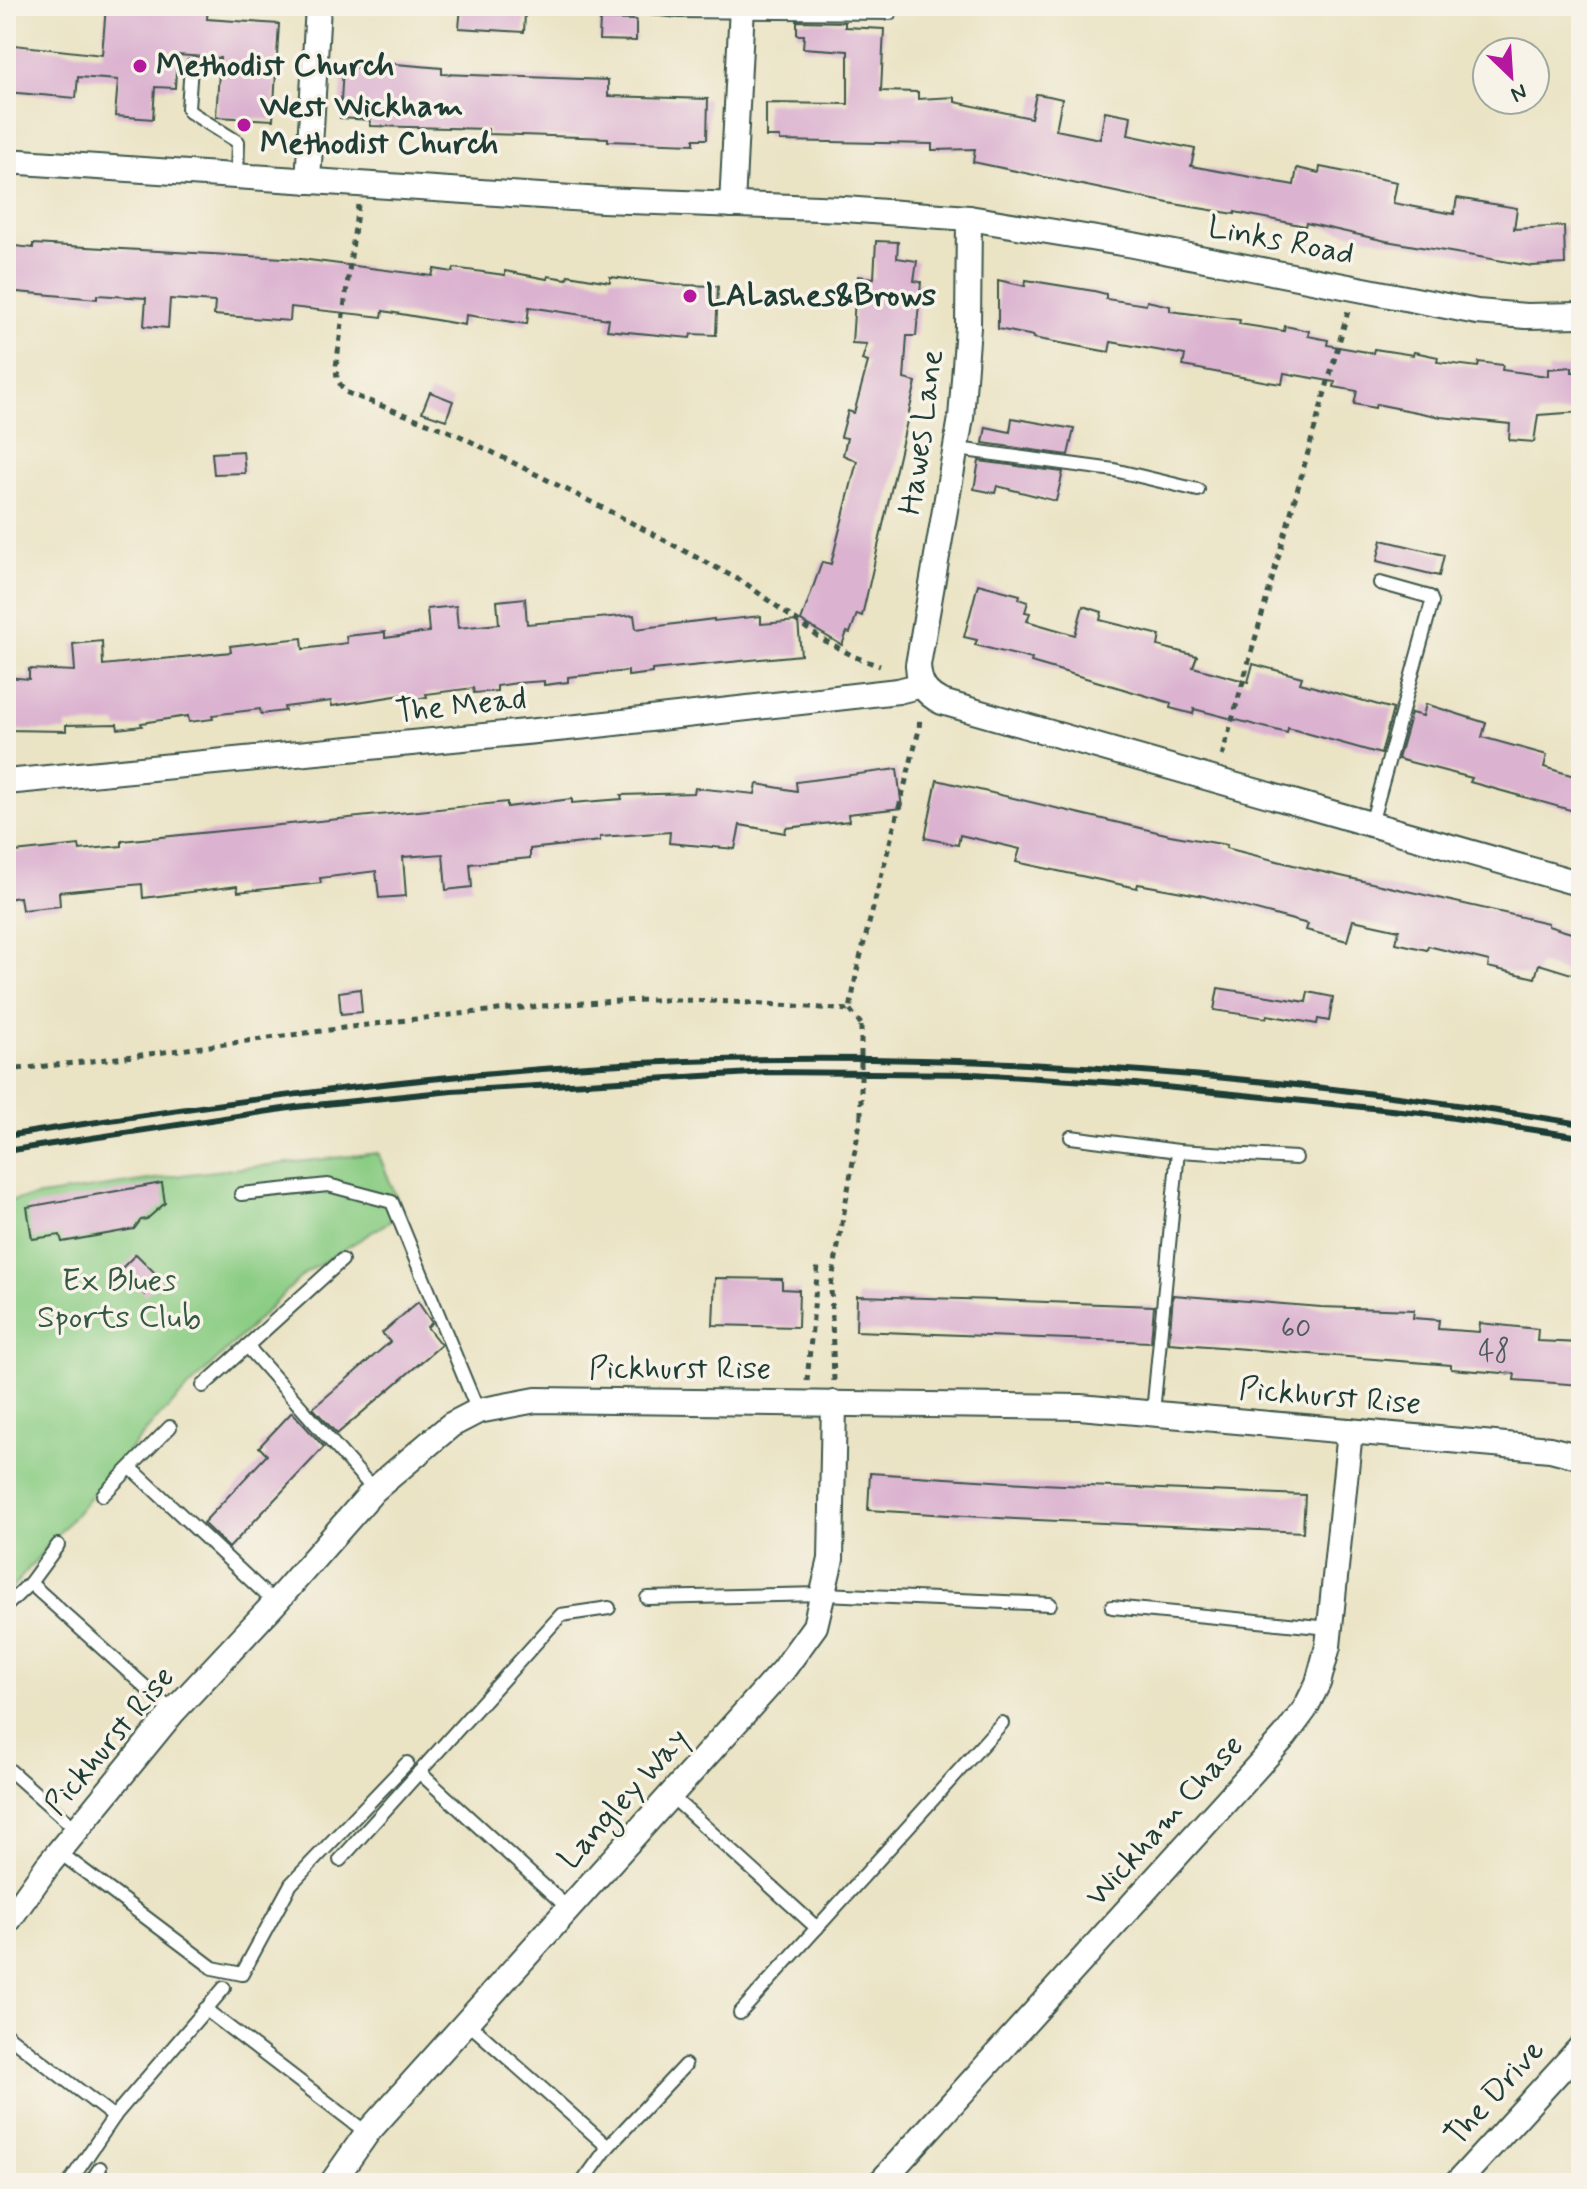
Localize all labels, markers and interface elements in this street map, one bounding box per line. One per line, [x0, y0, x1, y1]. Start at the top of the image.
north arrow [1471, 36, 1551, 116]
place label: Methodist Church [156, 45, 395, 87]
marker: Methodist Church [131, 57, 149, 75]
text: N [1506, 77, 1531, 108]
place label: West Wickham Methodist Church [260, 86, 499, 165]
marker: West Wickham Methodist Church [235, 116, 253, 134]
street label: Links Road [1205, 206, 1357, 276]
place label: LALashes&Brows [706, 275, 936, 317]
marker: LALashes&Brows [681, 287, 699, 305]
street label: Hawes Lane [890, 347, 954, 517]
street label: The Mead [393, 678, 529, 734]
park label: Ex Blues Sports Club [37, 1260, 201, 1339]
house number: 60 [1281, 1311, 1311, 1348]
house number: 48 [1478, 1334, 1510, 1371]
street label: Pickhurst Rise [589, 1348, 771, 1390]
street label: Pickhurst Rise [1237, 1368, 1423, 1426]
street label: Pickhurst Rise [35, 1658, 185, 1824]
street label: Langley Way [549, 1719, 700, 1880]
street label: Wickham Chase [1076, 1726, 1254, 1916]
street label: The Drive [1436, 2030, 1554, 2156]

